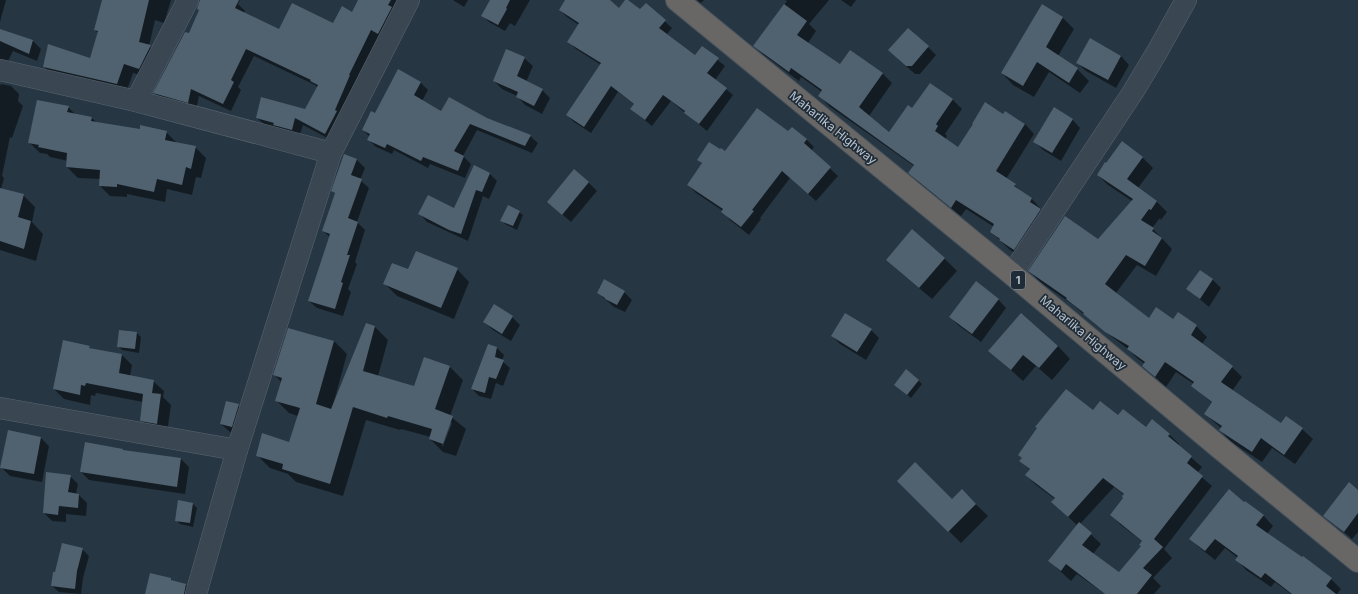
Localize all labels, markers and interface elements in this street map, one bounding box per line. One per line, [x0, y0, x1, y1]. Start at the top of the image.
street label: Maharlika Highway [787, 88, 880, 168]
road number: 1 [1011, 271, 1025, 289]
street label: Maharlika Highway [1037, 292, 1130, 373]

